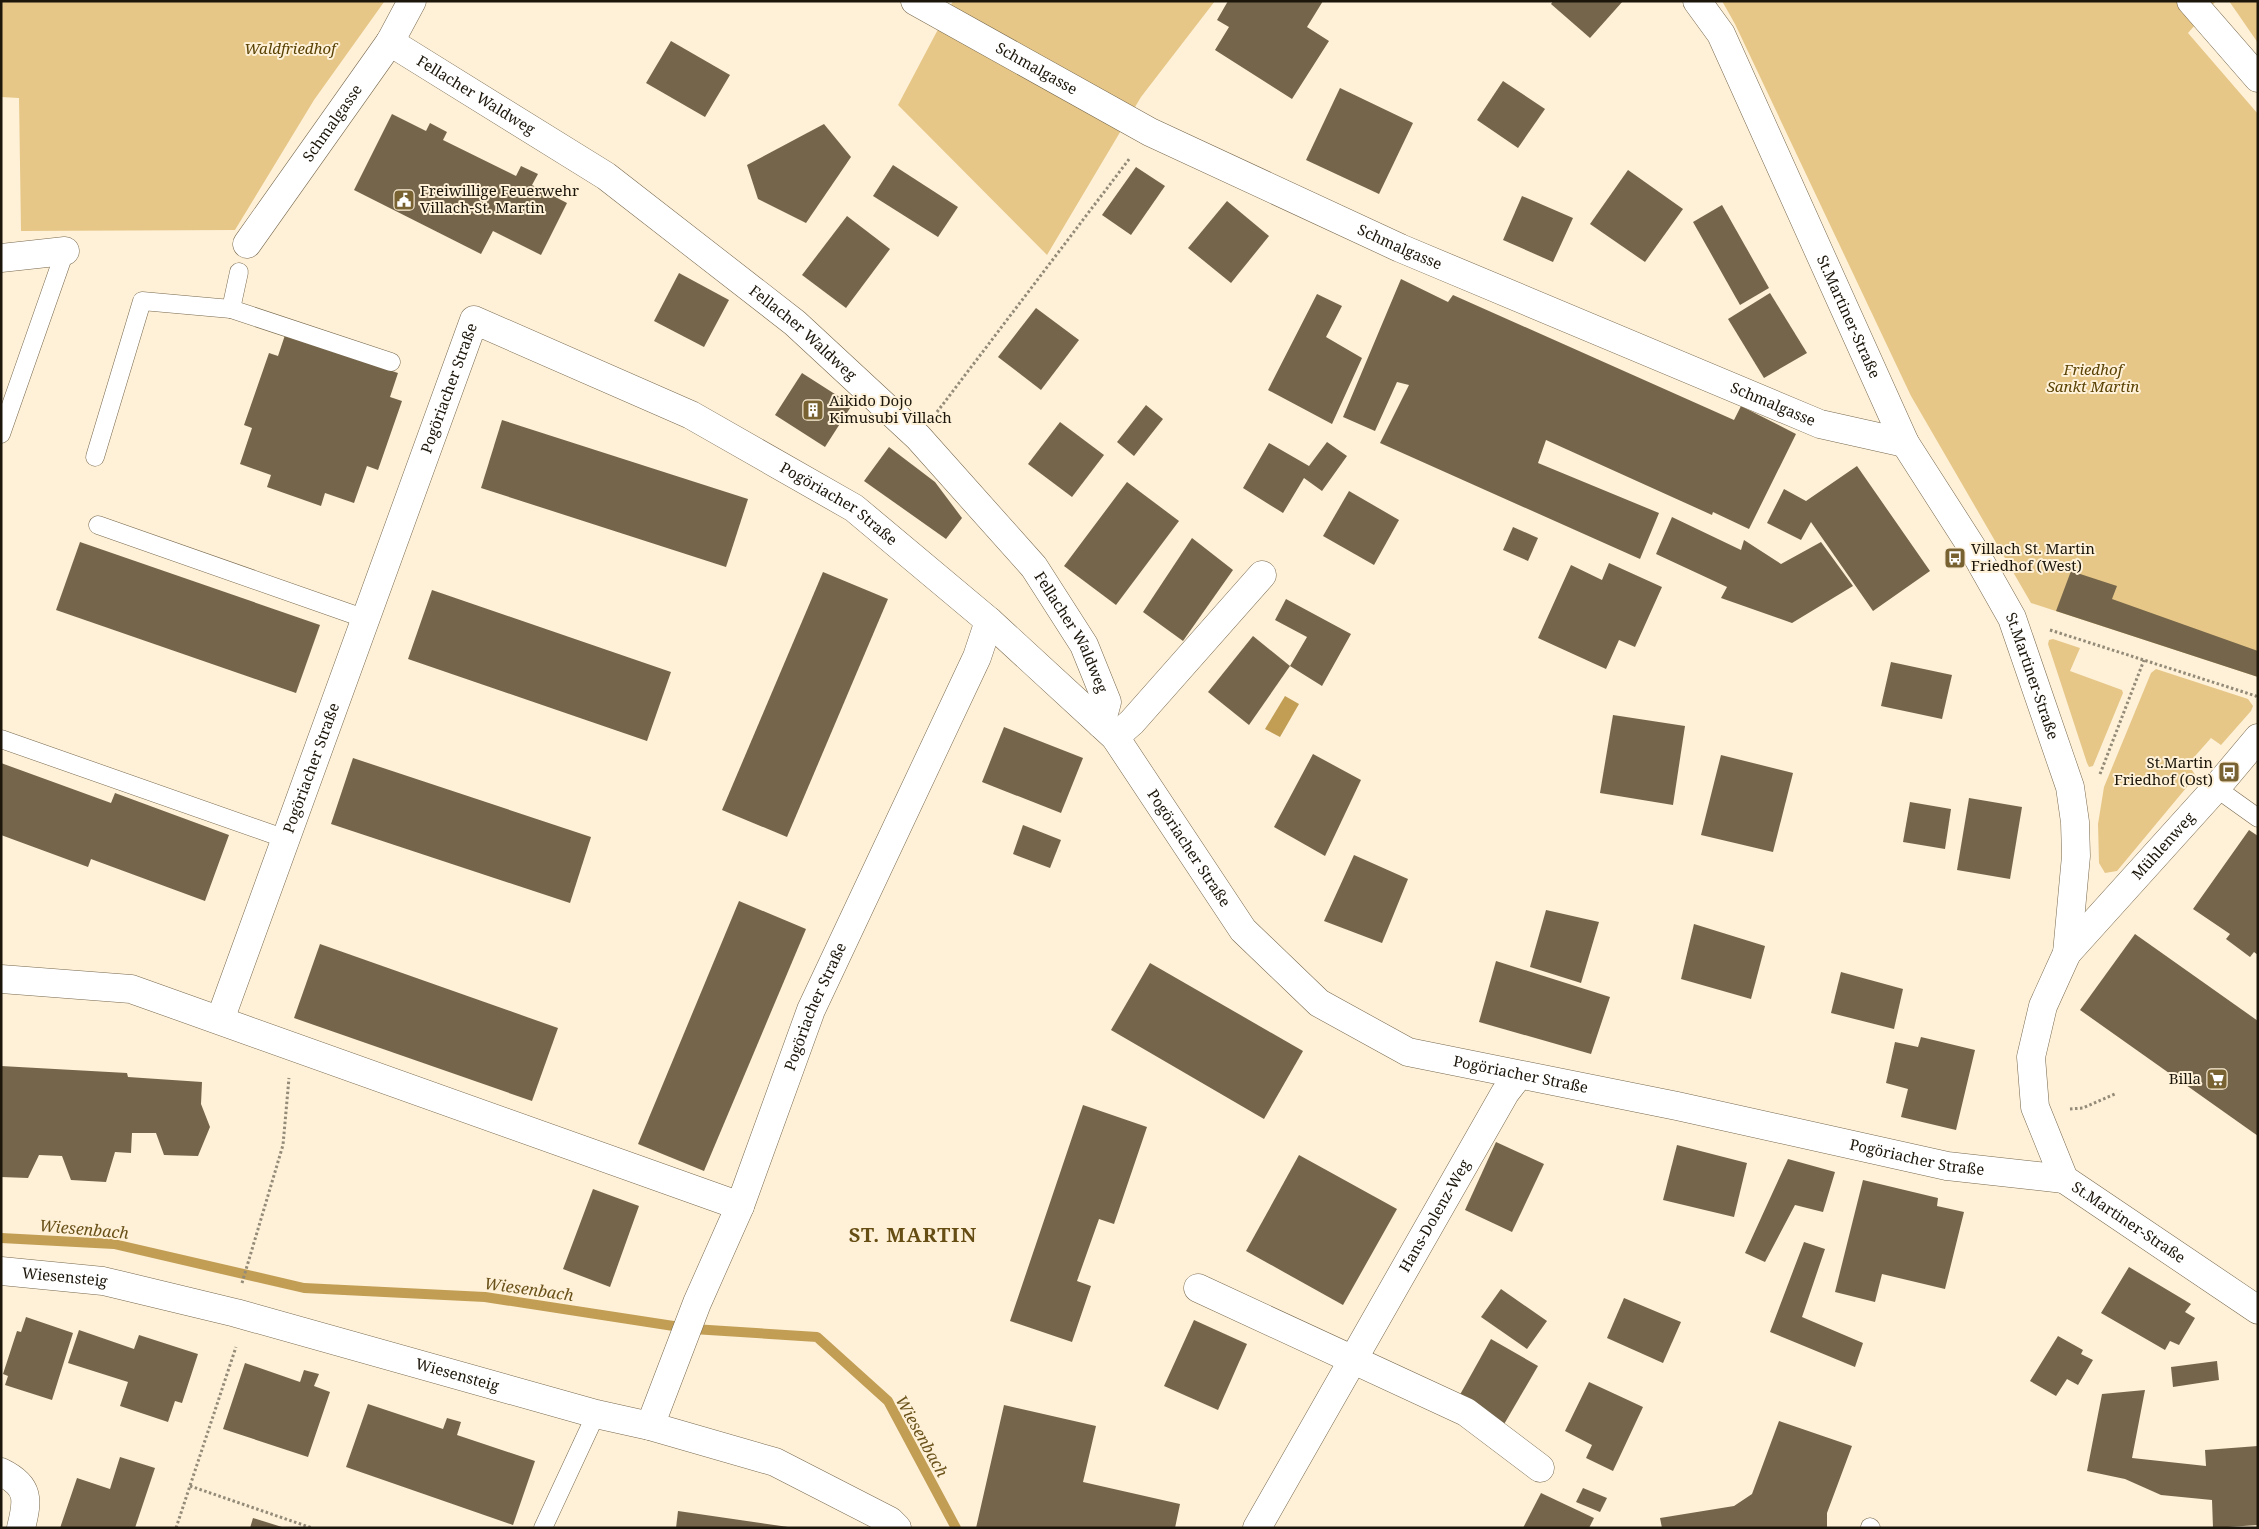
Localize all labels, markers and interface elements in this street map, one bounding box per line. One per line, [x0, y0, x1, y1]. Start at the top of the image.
street label: Schmalgasse [993, 37, 1081, 99]
park label: Waldfriedhof [244, 38, 339, 58]
street label: Fellacher Waldweg [413, 50, 539, 139]
street label: Schmalgasse [297, 80, 366, 165]
place label: Freiwillige Feuerwehr Villach-St. Martin [420, 180, 579, 217]
public building icon: Freiwillige Feuerwehr Villach-St. Martin [392, 188, 416, 212]
street label: Schmalgasse [1355, 219, 1445, 274]
street label: St.Martiner-Straße [1813, 252, 1886, 381]
street label: Fellacher Waldweg [746, 280, 861, 384]
street label: Pogöriacher Straße [415, 320, 481, 456]
park label: Friedhof Sankt Martin [2047, 359, 2139, 396]
street label: Schmalgasse [1728, 377, 1819, 430]
place label: Aikido Dojo Kimusubi Villach [829, 390, 952, 427]
building icon: Aikido Dojo Kimusubi Villach [801, 398, 825, 422]
street label: Pogöriacher Straße [777, 457, 902, 549]
place label: Villach St. Martin Friedhof (West) [1971, 538, 2095, 575]
bus stop icon: Villach St. Martin Friedhof (West) [1943, 546, 1967, 570]
street label: Fellacher Waldweg [1030, 567, 1113, 695]
street label: St.Martiner-Straße [2002, 608, 2064, 742]
street label: Pogöriacher Straße [278, 700, 343, 836]
place label: St.Martin Friedhof (Ost) [2114, 752, 2213, 789]
bus stop icon: St.Martin Friedhof (Ost) [2217, 760, 2241, 784]
street label: Pogöriacher Straße [1143, 785, 1236, 910]
street label: Mühlenweg [2127, 807, 2199, 884]
street label: Pogöriacher Straße [779, 939, 850, 1073]
street label: Pogöriacher Straße [1452, 1050, 1590, 1097]
supermarket icon: Billa [2205, 1067, 2229, 1091]
place label: Billa [2169, 1068, 2201, 1088]
street label: Pogöriacher Straße [1848, 1134, 1986, 1179]
street label: Hans-Dolenz-Weg [1394, 1156, 1474, 1276]
street label: St.Martiner-Straße [2068, 1176, 2190, 1267]
water label: Wiesenbach [38, 1214, 130, 1244]
district label: ST. MARTIN [849, 1221, 977, 1248]
street label: Wiesensteig [21, 1262, 110, 1291]
water label: Wiesenbach [483, 1272, 575, 1306]
street label: Wiesensteig [413, 1353, 502, 1395]
water label: Wiesenbach [891, 1391, 954, 1481]

